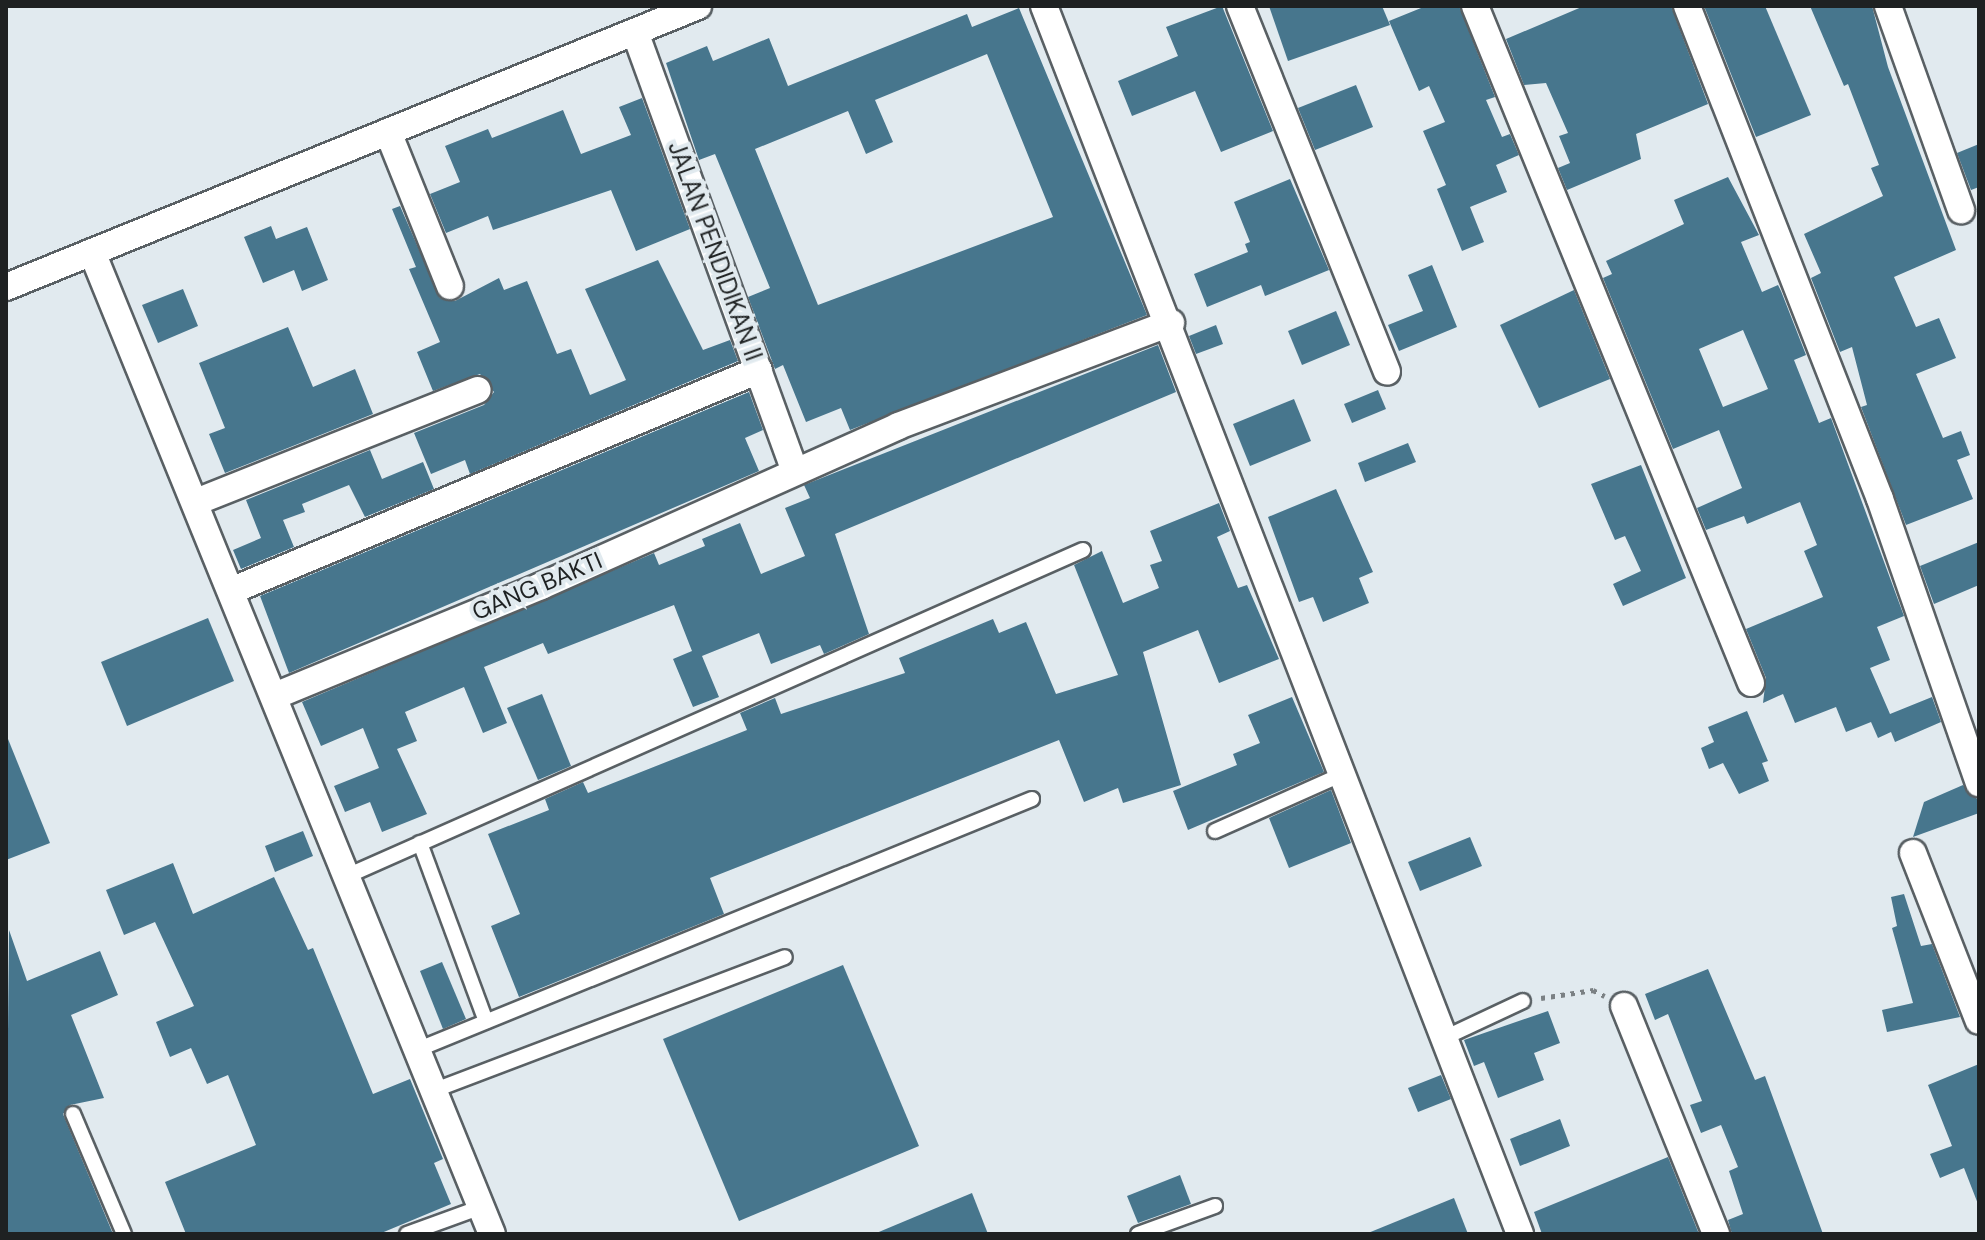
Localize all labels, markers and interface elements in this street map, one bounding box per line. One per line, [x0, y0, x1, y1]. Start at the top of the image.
street label: JALAN PENDIDIKAN II [662, 137, 768, 365]
street label: GANG BAKTI [468, 546, 606, 626]

